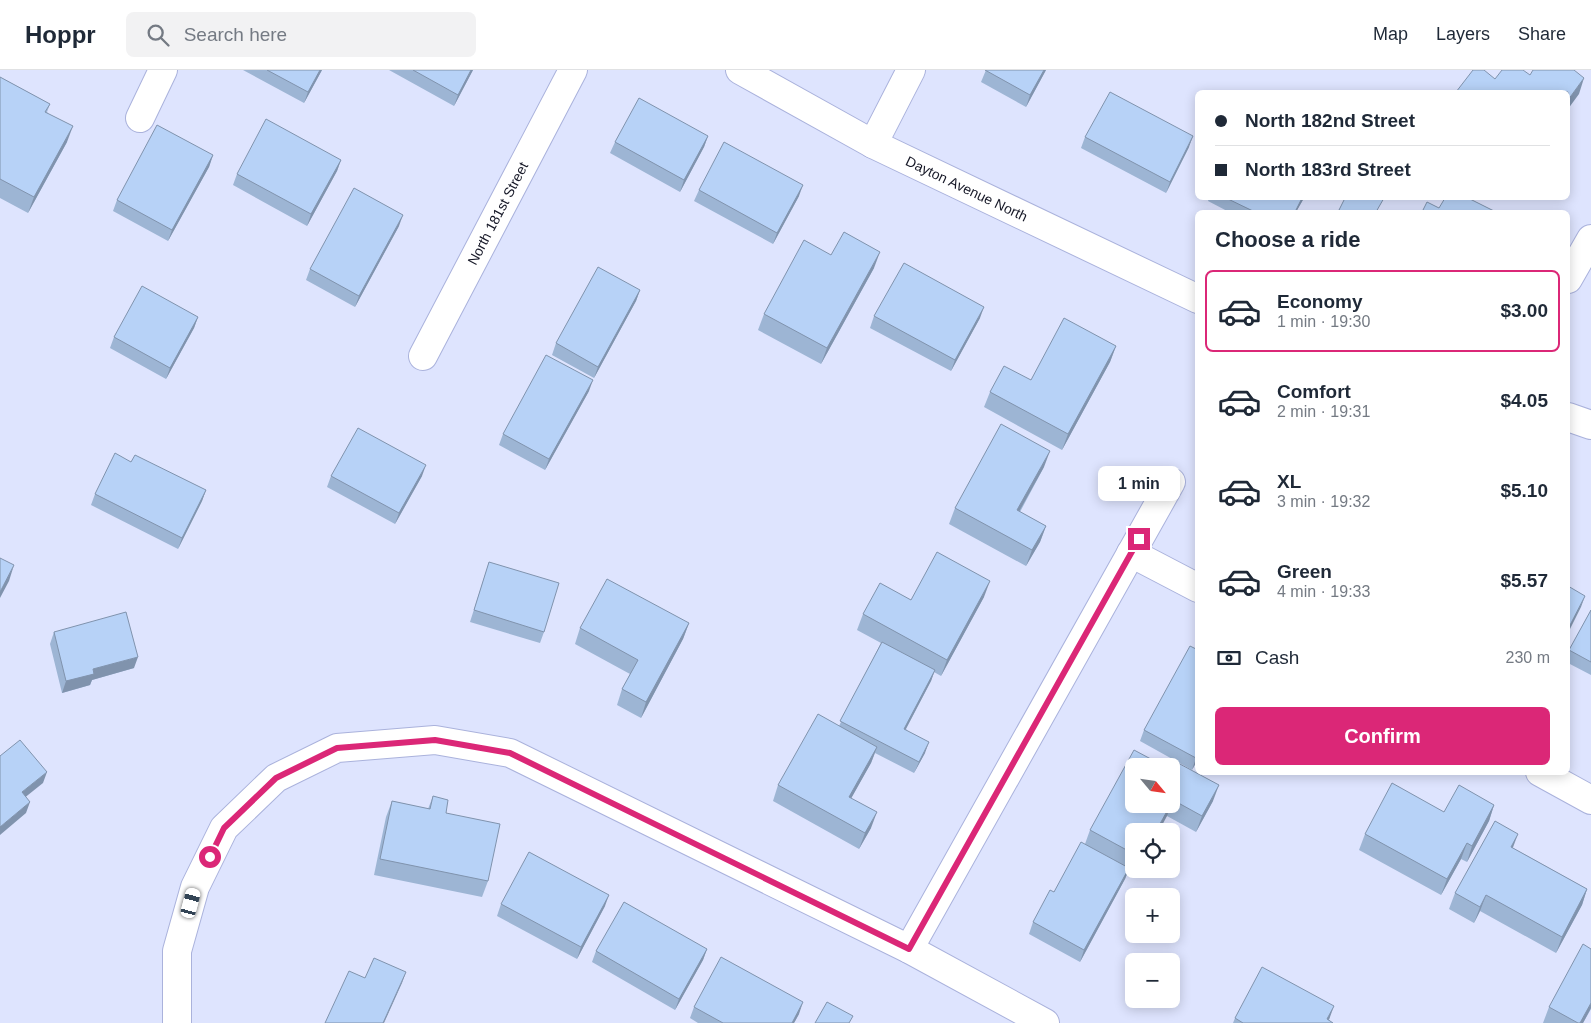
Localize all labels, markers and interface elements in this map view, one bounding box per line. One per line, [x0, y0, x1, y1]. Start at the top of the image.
search box [126, 12, 476, 57]
text: Hoppr [25, 21, 96, 48]
icon: search [144, 21, 172, 49]
text: Search here [184, 24, 287, 45]
text: Map [1373, 24, 1408, 44]
text: Layers [1436, 24, 1490, 44]
text: Share [1518, 24, 1566, 44]
text: North 182nd Street [1245, 110, 1415, 131]
street label: Dayton Avenue North [903, 153, 1030, 225]
street label: North 181st Street [464, 159, 531, 267]
text: North 183rd Street [1245, 159, 1411, 180]
text: Choose a ride [1215, 227, 1360, 252]
icon: car [1217, 289, 1262, 334]
text: Economy [1277, 291, 1363, 312]
text: $3.00 [1500, 300, 1548, 321]
text: 1 min · 19:30 [1277, 313, 1370, 330]
icon: car [1217, 379, 1262, 424]
text: Comfort [1277, 381, 1351, 402]
text: $4.05 [1500, 390, 1548, 411]
text: 2 min · 19:31 [1277, 403, 1370, 420]
callout: 1 min [1098, 466, 1180, 502]
icon: car [1217, 469, 1262, 514]
text: XL [1277, 471, 1301, 492]
text: 1 min [1118, 475, 1160, 492]
text: $5.10 [1500, 480, 1548, 501]
text: 3 min · 19:32 [1277, 493, 1370, 510]
route end [1128, 528, 1150, 550]
icon: car [1217, 559, 1262, 604]
text: Green [1277, 561, 1332, 582]
text: $5.57 [1500, 570, 1548, 591]
text: 4 min · 19:33 [1277, 583, 1370, 600]
icon: cash [1215, 644, 1243, 672]
text: Cash [1255, 647, 1299, 668]
text: 230 m [1506, 649, 1550, 666]
button: Confirm [1215, 707, 1550, 765]
north arrow [1125, 758, 1180, 812]
map controls [1125, 758, 1180, 1008]
button: locate [1125, 823, 1180, 878]
route start [199, 846, 221, 868]
car [179, 887, 202, 919]
button: + [1125, 888, 1180, 943]
button: − [1125, 953, 1180, 1008]

